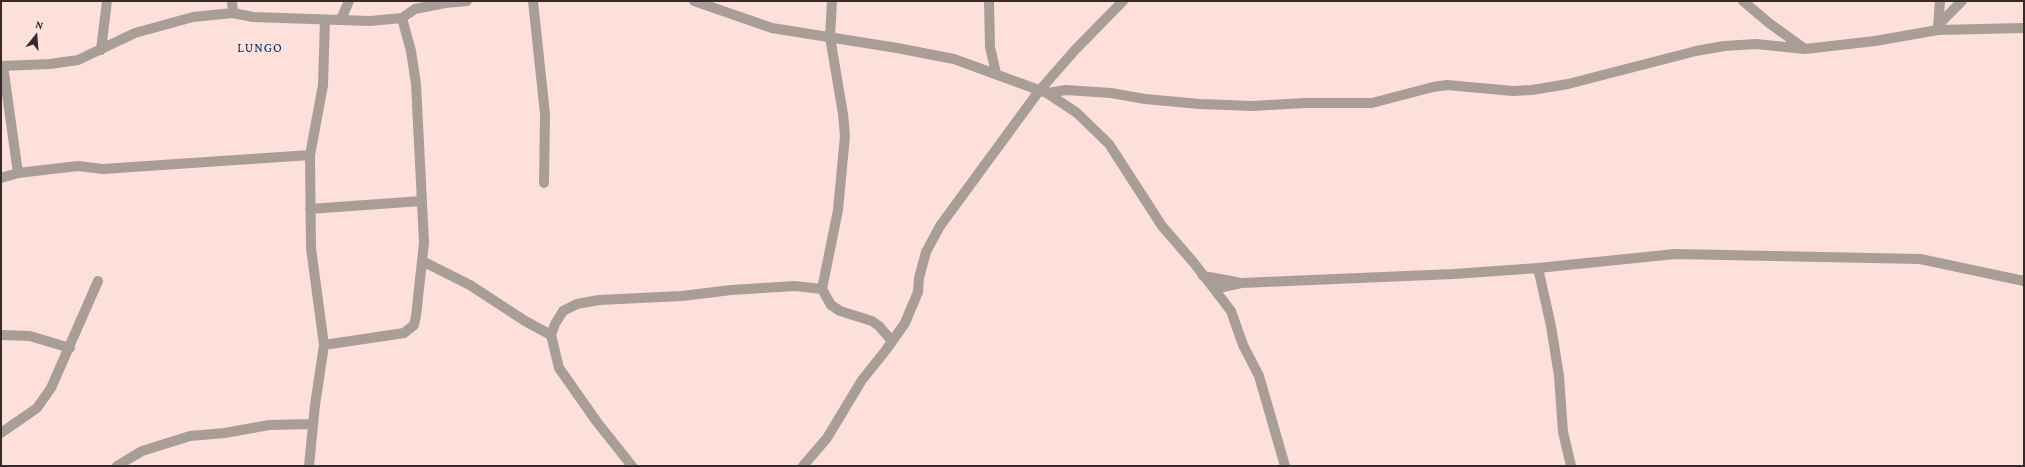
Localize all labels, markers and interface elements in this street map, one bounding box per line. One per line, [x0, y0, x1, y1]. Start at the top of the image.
north arrow [16, 16, 56, 56]
text: N [34, 18, 45, 31]
district label: LUNGO [237, 40, 283, 56]

